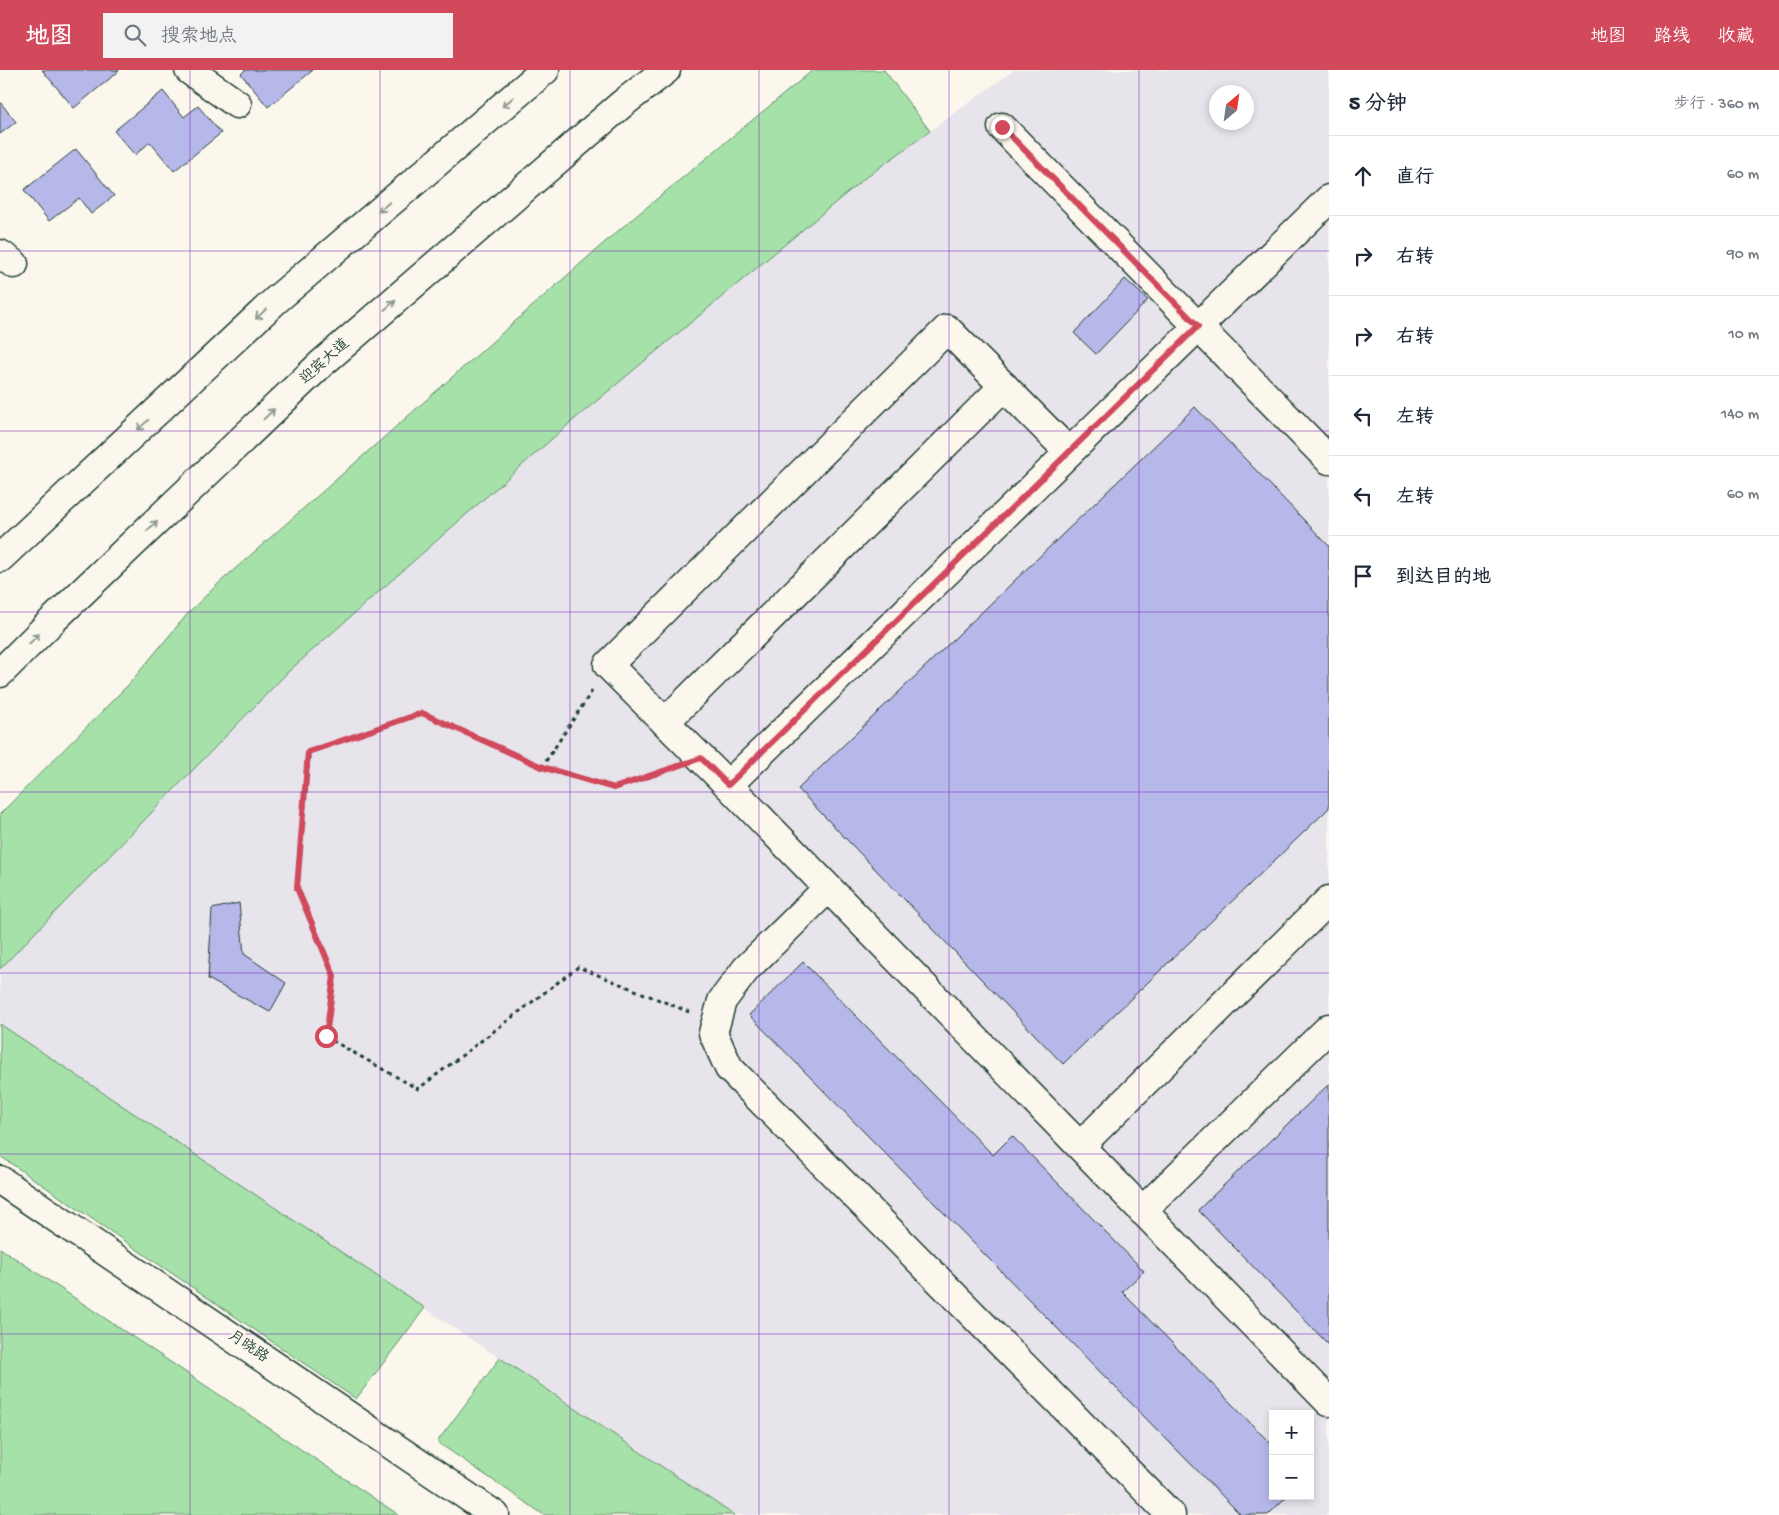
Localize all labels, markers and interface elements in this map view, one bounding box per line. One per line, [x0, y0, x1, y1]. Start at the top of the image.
search box [103, 13, 453, 58]
icon: search [121, 21, 149, 49]
text: 地图 [25, 24, 73, 53]
text: 搜索地点 [161, 26, 237, 49]
text: 地图 [1590, 27, 1626, 48]
text: 路线 [1654, 27, 1690, 48]
text: 收藏 [1718, 27, 1754, 48]
north arrow [1209, 85, 1254, 130]
text: 5 分钟 [1349, 93, 1407, 118]
one-way arrow [501, 96, 514, 107]
text: 步行 · 360 m [1674, 96, 1759, 115]
route end [991, 116, 1014, 139]
icon: ahead [1349, 162, 1377, 190]
text: 60 m [1727, 166, 1759, 185]
text: 直行 [1396, 167, 1434, 190]
one-way arrow [378, 202, 391, 213]
icon: right [1349, 242, 1377, 270]
text: 90 m [1727, 246, 1759, 265]
text: 右转 [1396, 247, 1434, 270]
one-way arrow [383, 299, 396, 311]
one-way arrow [255, 308, 268, 320]
icon: right [1349, 322, 1377, 350]
text: 10 m [1728, 326, 1759, 345]
text: 右转 [1396, 327, 1434, 350]
street label: 迎宾大道 [297, 335, 353, 389]
icon: left [1349, 402, 1377, 430]
text: 140 m [1721, 406, 1759, 425]
text: 左转 [1396, 407, 1434, 430]
one-way arrow [263, 408, 275, 420]
one-way arrow [136, 419, 149, 431]
icon: left [1349, 482, 1377, 510]
text: 60 m [1727, 486, 1759, 505]
text: 左转 [1396, 487, 1434, 510]
one-way arrow [145, 520, 158, 532]
icon: arrive [1349, 562, 1377, 590]
text: 到达目的地 [1396, 567, 1491, 590]
one-way arrow [28, 633, 40, 645]
route start [315, 1025, 338, 1048]
street label: 月晓路 [224, 1326, 272, 1367]
map controls [1269, 1410, 1314, 1500]
button: + [1269, 1410, 1314, 1455]
button: − [1269, 1455, 1314, 1500]

